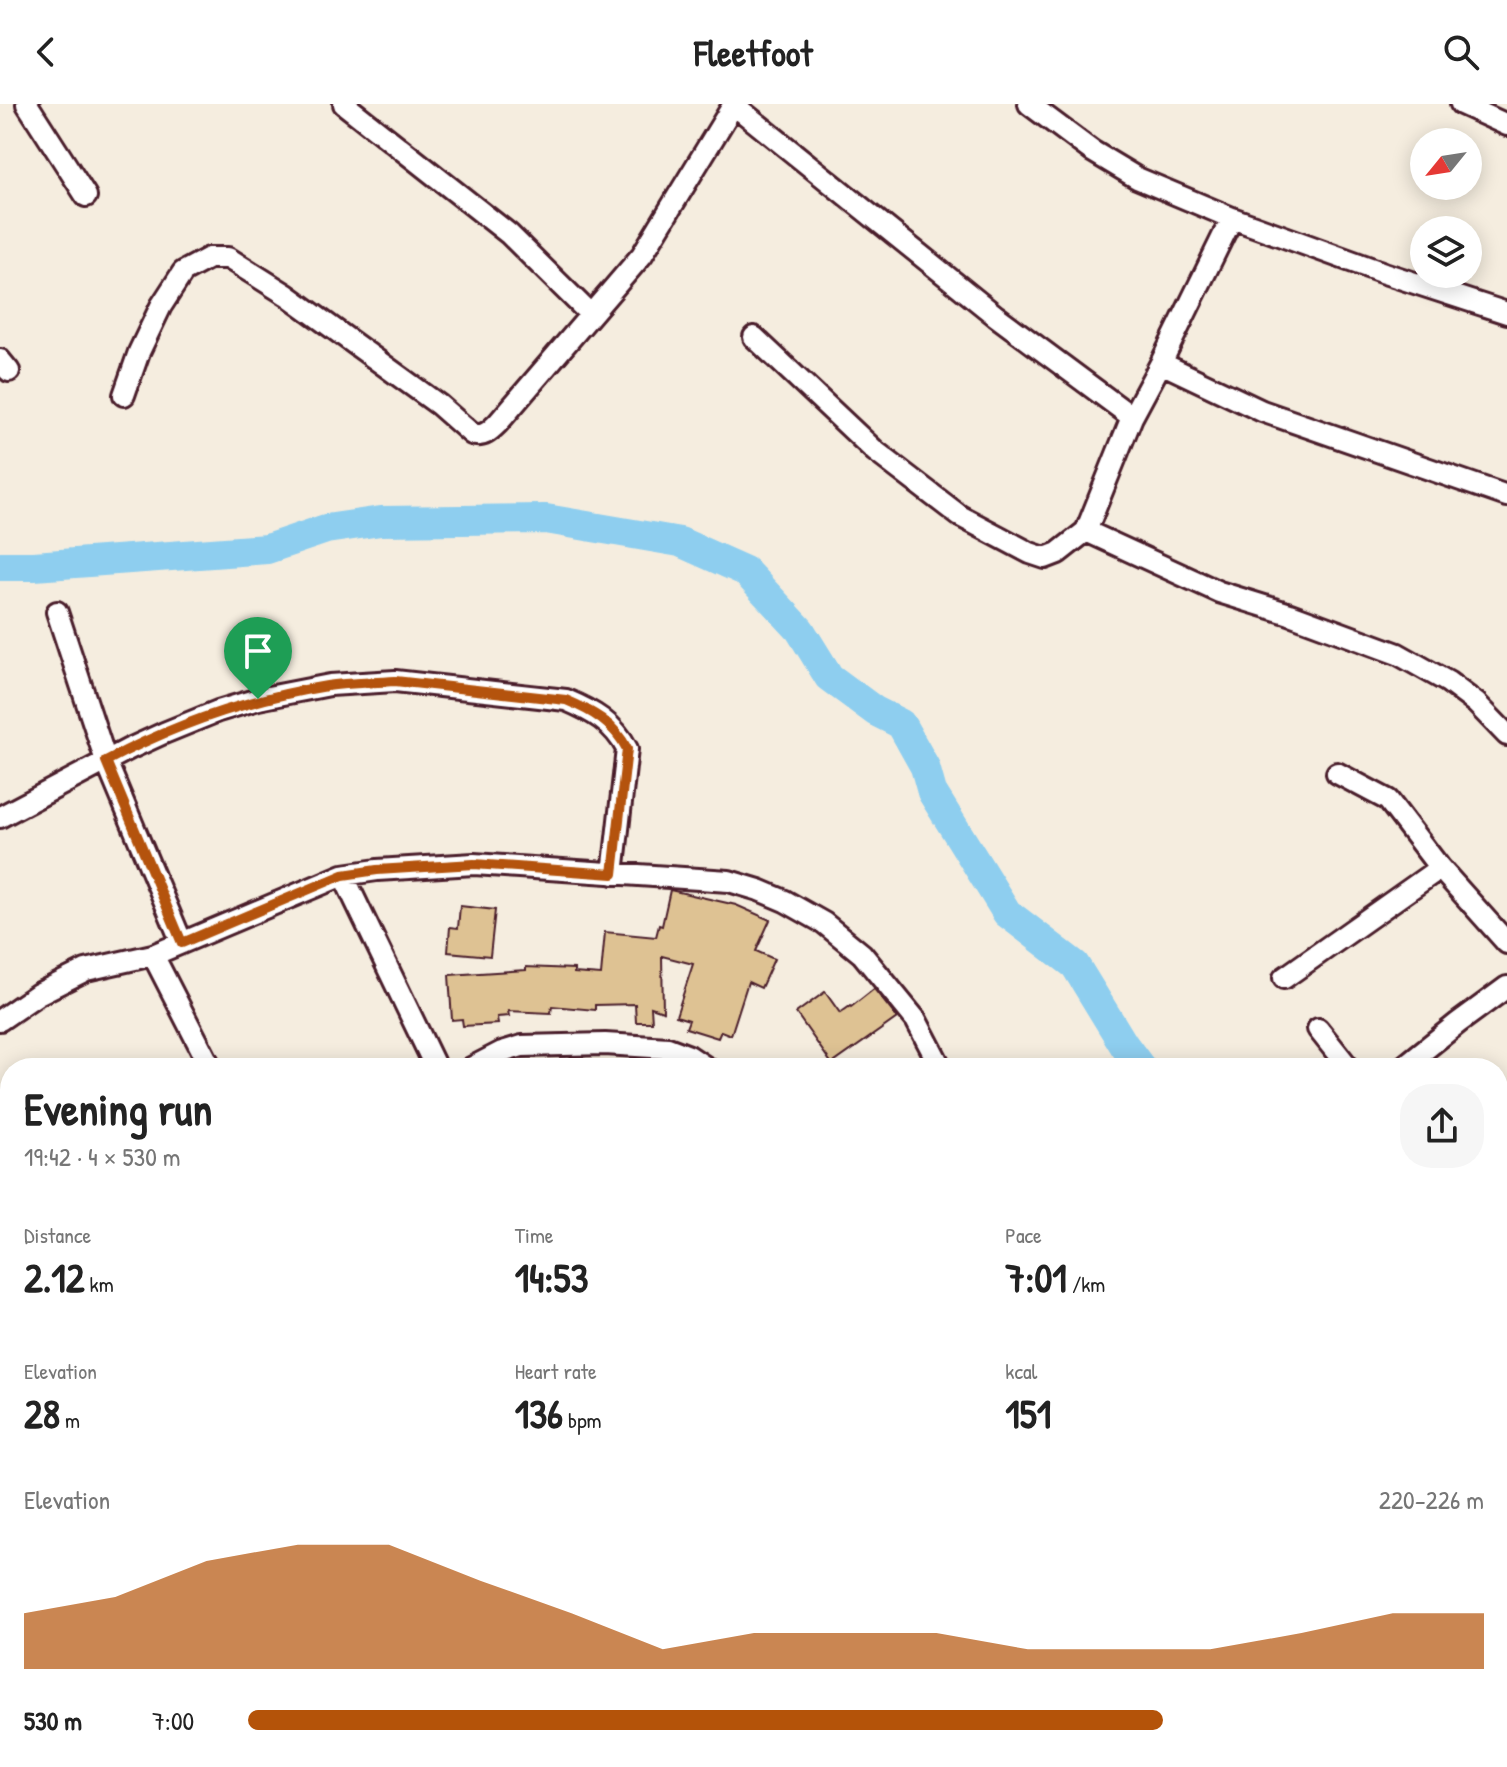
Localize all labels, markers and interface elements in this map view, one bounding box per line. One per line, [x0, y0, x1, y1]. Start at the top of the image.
text: Fleetfoot [694, 28, 813, 77]
icon: back [24, 30, 68, 74]
icon: search [1439, 30, 1483, 74]
north arrow [1410, 128, 1482, 200]
map controls [1410, 128, 1482, 288]
button: layers [1410, 216, 1482, 288]
pin [224, 617, 292, 699]
icon: arrive [236, 629, 280, 673]
text: Evening run [24, 1079, 212, 1139]
button: share [1400, 1084, 1484, 1168]
text: 19:42 · 4 × 530 m [24, 1139, 181, 1174]
text: Distance [24, 1220, 91, 1250]
text: Time [515, 1220, 554, 1250]
text: Pace [1005, 1220, 1042, 1250]
text: 2.12 [24, 1250, 85, 1304]
text: 14:53 [515, 1250, 588, 1304]
text: 7:01 [1005, 1250, 1067, 1304]
text: km [85, 1269, 114, 1299]
text: /km [1067, 1269, 1105, 1299]
text: Elevation [24, 1356, 97, 1386]
text: Heart rate [515, 1356, 597, 1386]
text: kcal [1005, 1356, 1037, 1386]
text: 28 [24, 1386, 60, 1440]
text: 136 [515, 1386, 563, 1440]
text: 151 [1005, 1386, 1051, 1440]
text: m [60, 1405, 80, 1435]
text: bpm [563, 1405, 602, 1435]
text: Elevation [24, 1482, 110, 1517]
text: 220–226 m [1379, 1482, 1484, 1517]
text: 530 m [24, 1703, 82, 1738]
text: 7:00 [152, 1703, 194, 1738]

